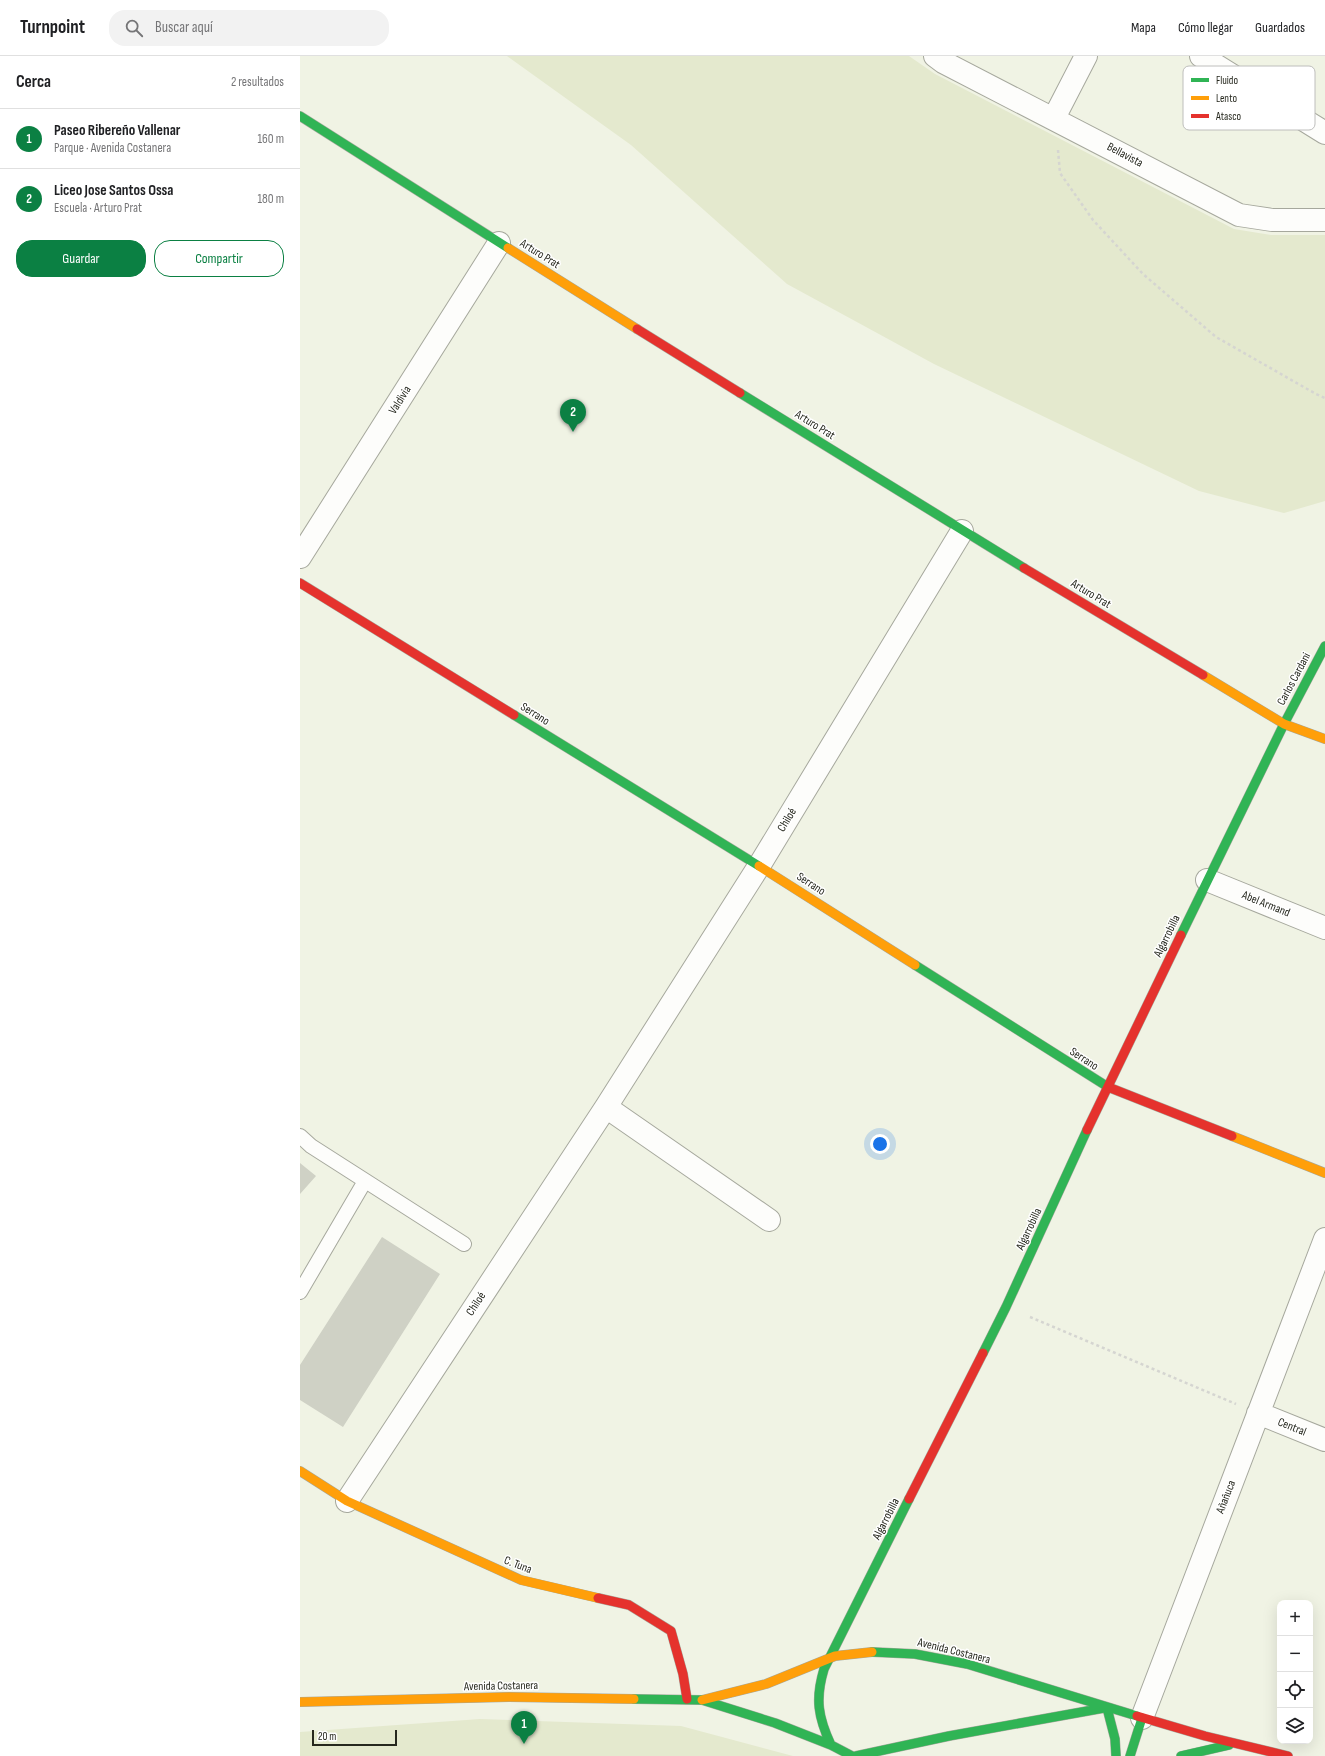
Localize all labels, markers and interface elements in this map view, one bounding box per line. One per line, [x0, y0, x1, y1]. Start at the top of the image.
search box [109, 10, 389, 46]
text: Turnpoint [20, 16, 85, 39]
icon: search [123, 17, 145, 39]
text: Buscar aquí [155, 18, 213, 37]
text: Mapa [1131, 19, 1156, 36]
text: Cómo llegar [1178, 19, 1233, 36]
text: Guardados [1255, 19, 1305, 36]
legend [1183, 66, 1315, 130]
text: Cerca [16, 72, 51, 92]
text: 2 resultados [231, 74, 284, 90]
text: Fluido [1216, 74, 1238, 87]
text: Lento [1216, 92, 1237, 105]
text: Atasco [1215, 110, 1242, 123]
text: Paseo Ribereño Vallenar [54, 121, 180, 140]
text: 1 [26, 131, 32, 147]
text: 160 m [258, 131, 284, 147]
street label: Bellavista [1104, 139, 1146, 171]
text: Parque · Avenida Costanera [54, 140, 171, 156]
text: Liceo Jose Santos Ossa [54, 181, 173, 200]
text: 2 [26, 191, 32, 207]
text: 180 m [258, 191, 284, 207]
text: Escuela · Arturo Prat [54, 200, 142, 216]
street label: Arturo Prat [516, 235, 563, 272]
button: Guardar [16, 240, 146, 277]
button: Compartir [154, 240, 284, 277]
street label: Valdivia [386, 383, 415, 417]
pin: 2 [560, 399, 586, 432]
street label: Arturo Prat [791, 406, 838, 443]
street label: Arturo Prat [1067, 576, 1114, 612]
street label: Carlos Cardani [1274, 650, 1314, 708]
street label: Serrano [518, 699, 552, 729]
street label: Chiloé [774, 805, 800, 835]
street label: Serrano [794, 869, 828, 899]
street label: Abel Armand [1239, 887, 1292, 920]
street label: Algarrobilla [1150, 912, 1184, 960]
street label: Serrano [1067, 1044, 1101, 1074]
your location [870, 1134, 890, 1154]
street label: Algarrobilla [1012, 1205, 1045, 1253]
street label: Chiloé [463, 1289, 489, 1319]
street label: Central [1276, 1415, 1308, 1439]
street label: Añañuca [1212, 1478, 1239, 1517]
street label: Algarrobilla [869, 1495, 903, 1543]
street label: C. Tuna [502, 1553, 534, 1577]
map controls [1277, 1600, 1313, 1744]
button: + [1277, 1600, 1313, 1636]
street label: Avenida Costanera [915, 1634, 992, 1667]
button: − [1277, 1636, 1313, 1672]
button: locate [1277, 1672, 1313, 1708]
street label: Avenida Costanera [463, 1678, 539, 1694]
button: layers [1277, 1708, 1313, 1744]
pin: 1 [511, 1711, 537, 1744]
scale bar [312, 1728, 397, 1747]
text: 20 m [318, 1730, 336, 1743]

